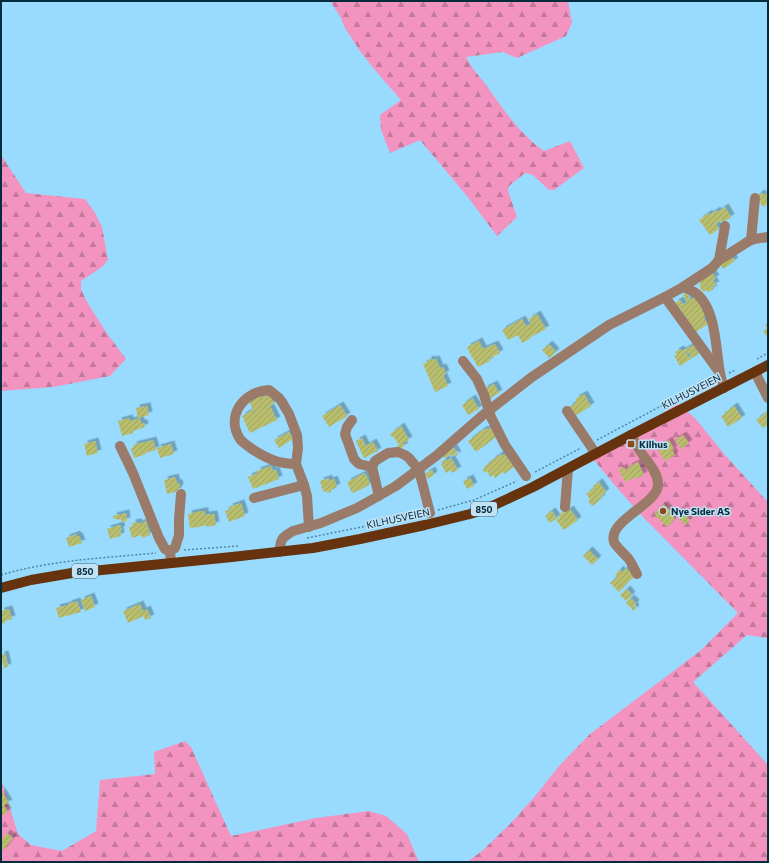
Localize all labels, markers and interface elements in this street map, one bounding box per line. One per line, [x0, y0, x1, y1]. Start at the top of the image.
street label: KILHUSVEIEN [659, 371, 723, 411]
place label: Kilhus [639, 438, 668, 450]
marker: Kilhus [626, 439, 636, 449]
road number: 850 [471, 502, 497, 516]
street label: KILHUSVEIEN [365, 505, 431, 531]
place label: Nye Sider AS [671, 505, 730, 517]
marker: Nye Sider AS [658, 506, 668, 516]
road number: 850 [72, 564, 98, 578]

